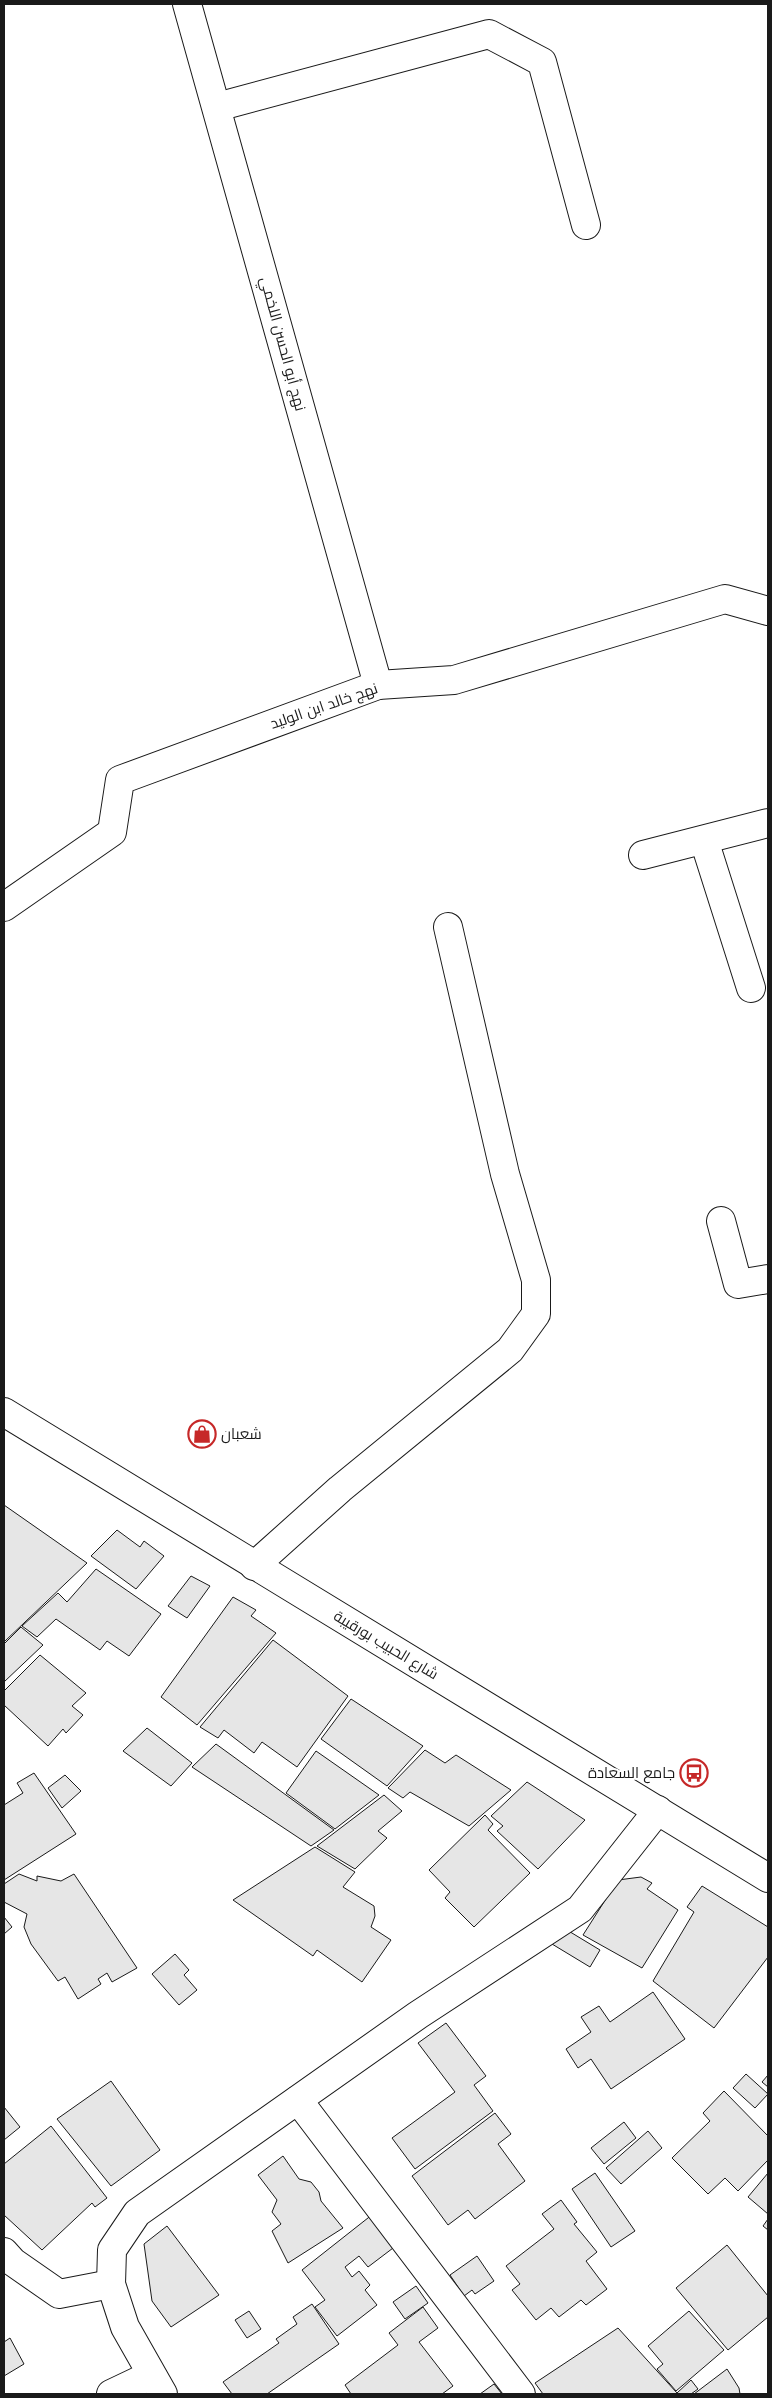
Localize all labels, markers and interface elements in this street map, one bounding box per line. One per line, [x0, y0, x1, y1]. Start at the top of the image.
street label: نهج أبو الحسن اللخمي [254, 275, 311, 414]
street label: نهج خالد ابن الوليد [268, 679, 381, 735]
shop icon: شعبان [187, 1419, 217, 1449]
place label: شعبان [221, 1425, 262, 1444]
street label: شارع الحبيب بورقيبة [329, 1607, 442, 1685]
bus stop icon: جامع السعادة [679, 1758, 709, 1788]
place label: جامع السعادة [588, 1764, 675, 1784]

